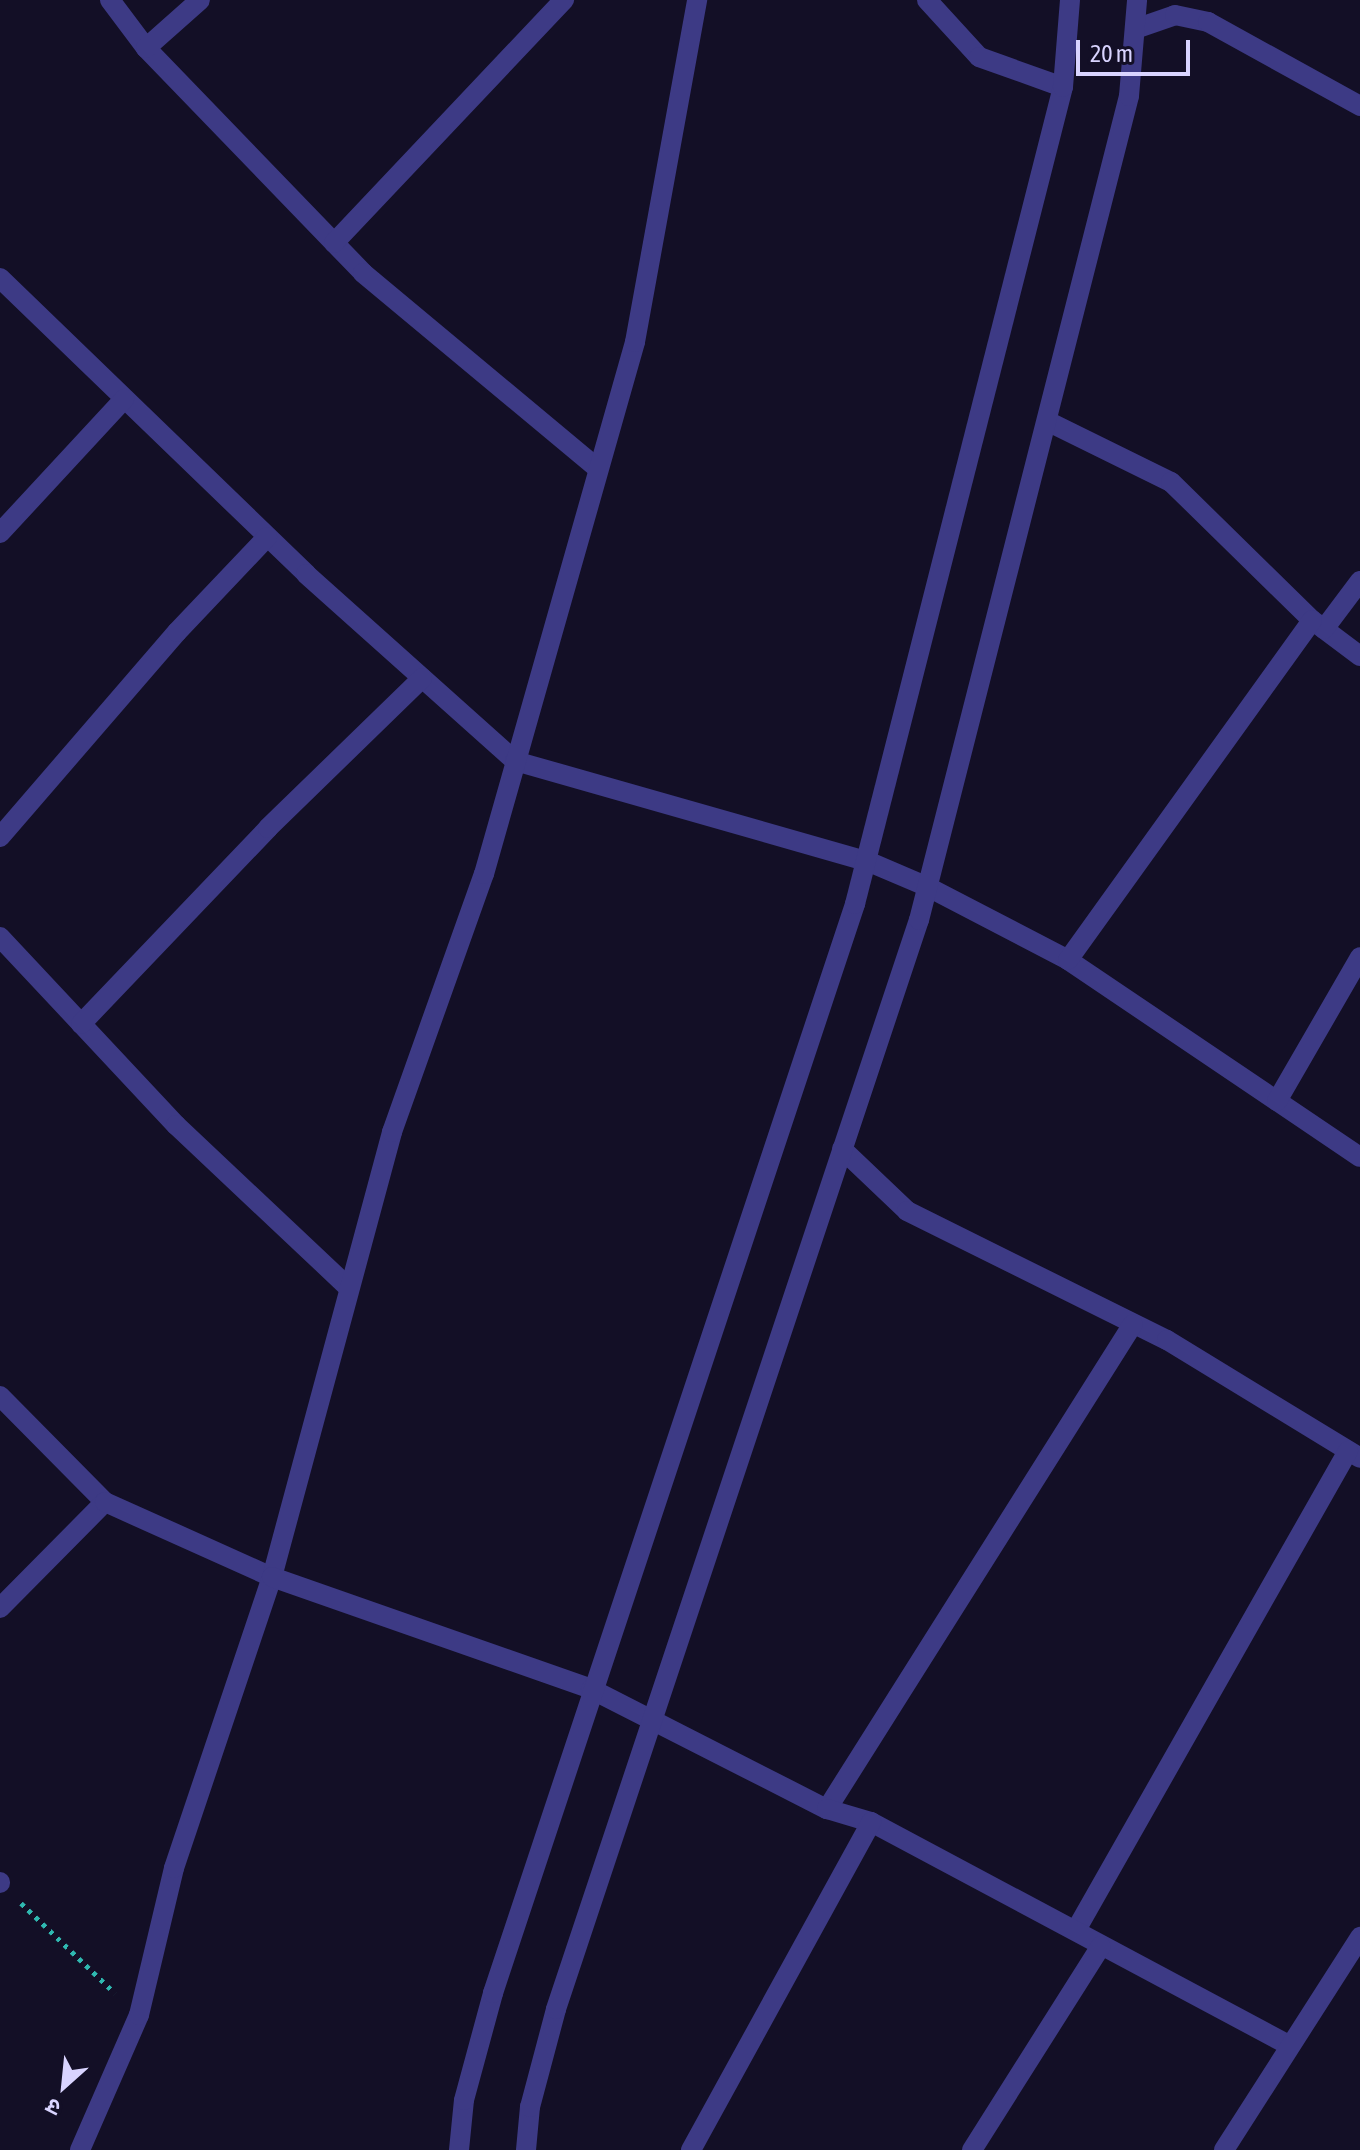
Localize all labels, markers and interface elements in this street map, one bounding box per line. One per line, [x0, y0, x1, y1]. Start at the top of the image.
scale bar [1080, 24, 1194, 74]
text: 20 m [1090, 40, 1133, 67]
north arrow [24, 2046, 104, 2126]
text: उ [41, 2093, 65, 2122]

